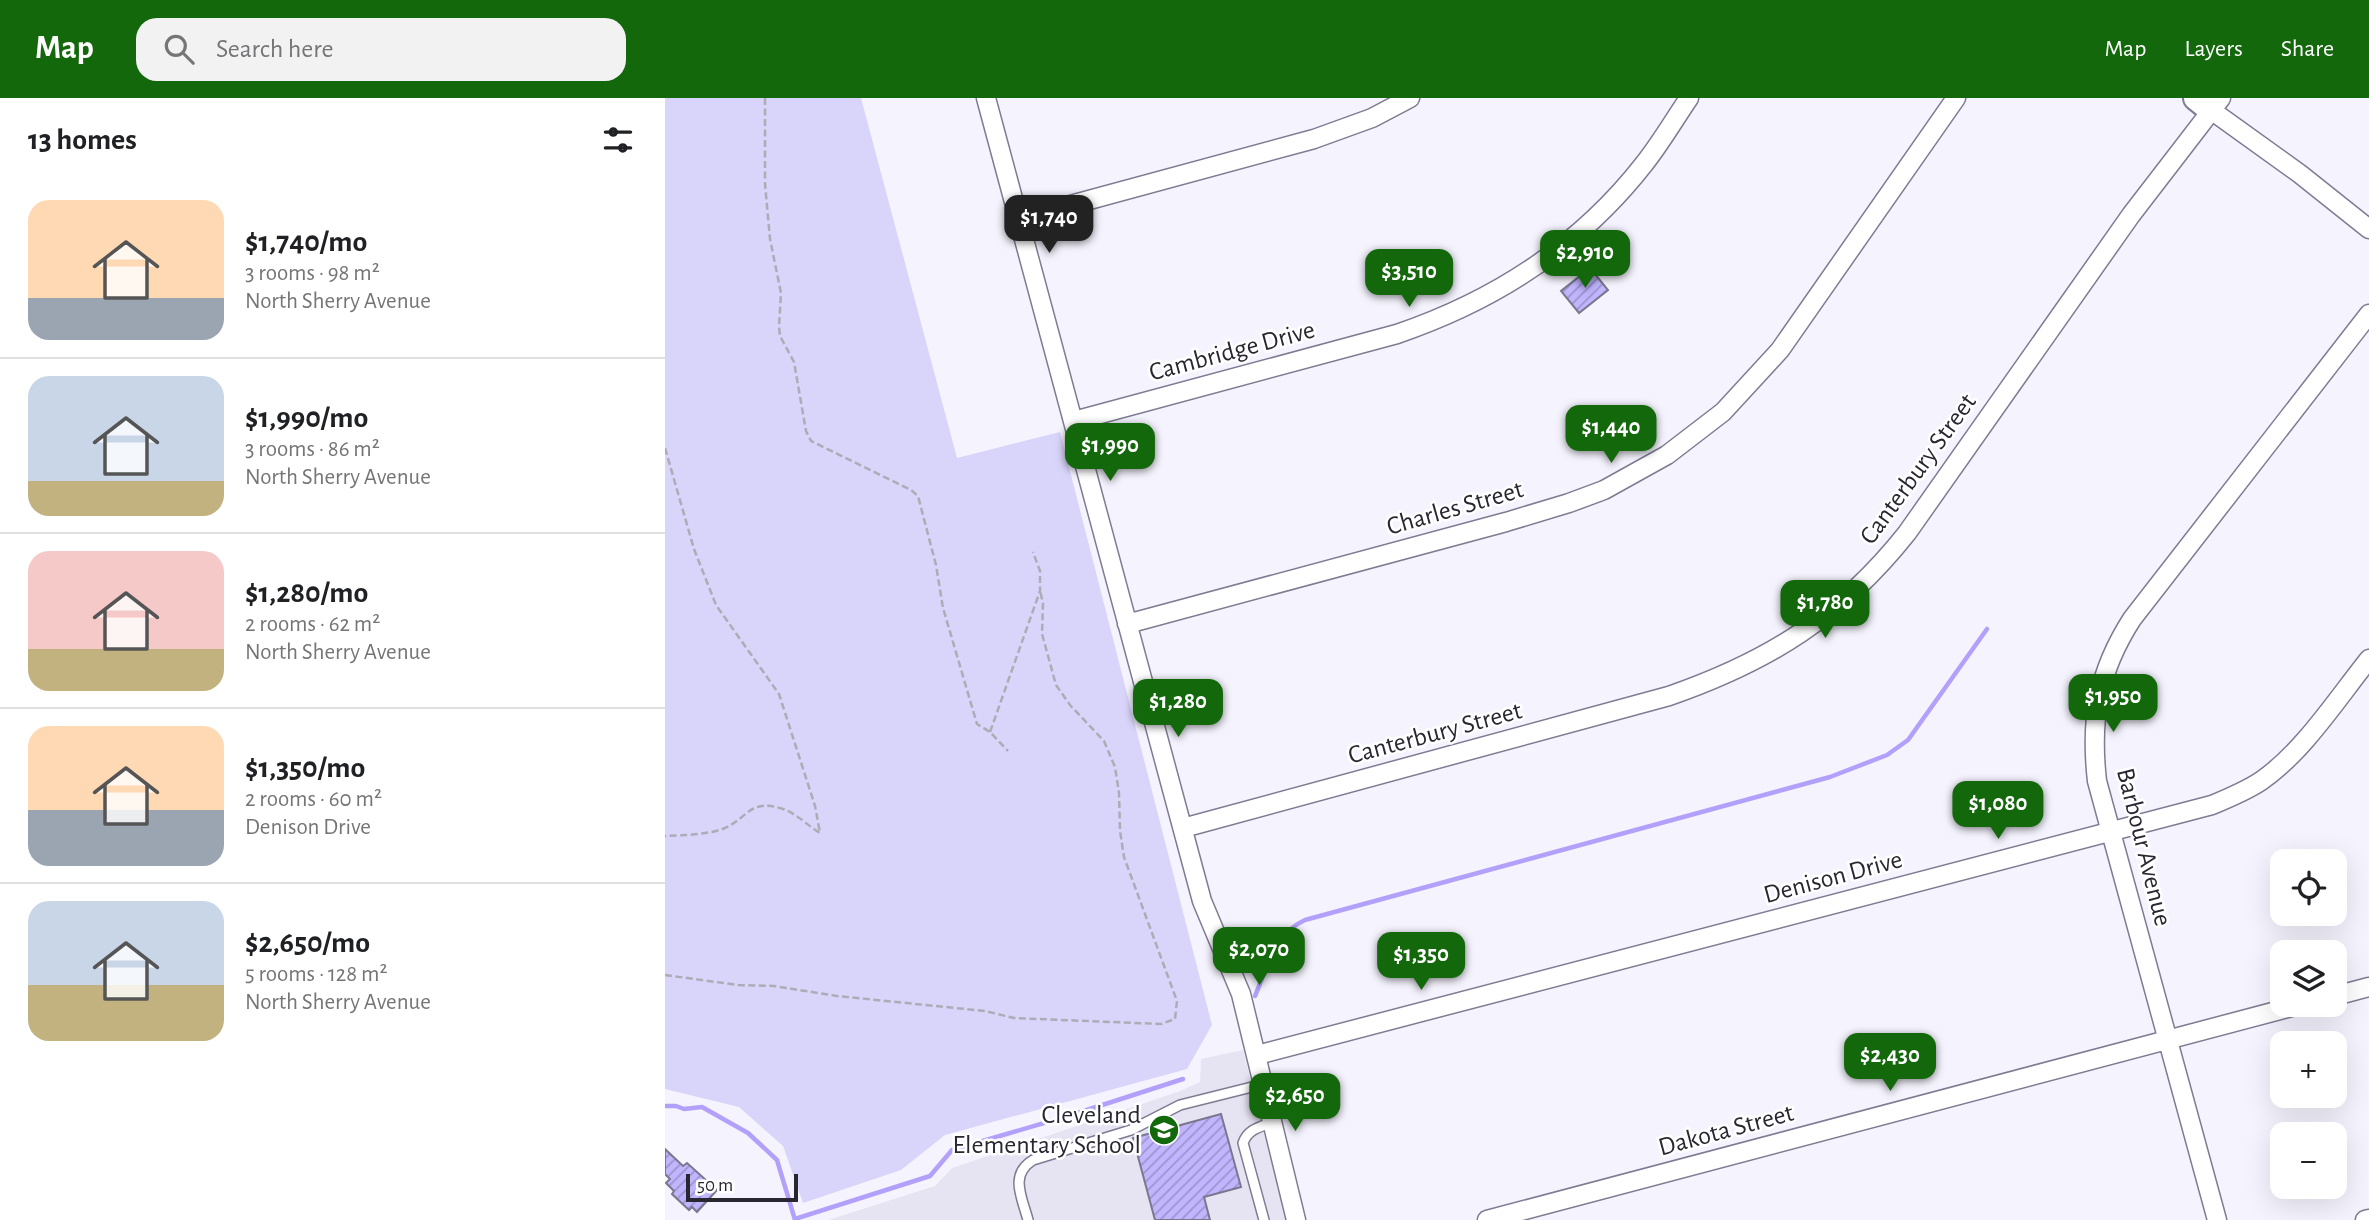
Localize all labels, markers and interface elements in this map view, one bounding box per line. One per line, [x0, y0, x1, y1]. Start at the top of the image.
search box [136, 18, 626, 81]
icon: search [160, 30, 198, 68]
text: Map [35, 32, 94, 65]
text: Search here [216, 36, 334, 62]
text: Map [2104, 37, 2146, 61]
text: Layers [2184, 37, 2243, 61]
text: Share [2281, 37, 2334, 61]
icon: filters [599, 121, 637, 159]
text: 13 homes [28, 125, 137, 155]
pin: $1,740 [992, 195, 1106, 255]
text: $1,740 [1020, 206, 1078, 229]
text: $1,740/mo [245, 227, 367, 257]
icon: home [84, 228, 168, 312]
pin: $2,910 [1528, 230, 1642, 290]
text: $2,910 [1556, 241, 1614, 264]
pin: $3,510 [1352, 250, 1466, 309]
text: $3,510 [1381, 260, 1437, 283]
text: 3 rooms · 98 m² [245, 262, 380, 285]
text: North Sherry Avenue [245, 290, 431, 313]
street label: Cambridge Drive [1146, 316, 1318, 386]
street label: Canterbury Street [1855, 389, 1981, 549]
text: $1,990/mo [245, 403, 368, 433]
icon: home [84, 404, 168, 488]
pin: $1,440 [1554, 406, 1668, 465]
text: $1,440 [1581, 416, 1641, 439]
pin: $1,990 [1053, 424, 1167, 483]
text: $1,990 [1081, 434, 1139, 457]
text: 3 rooms · 86 m² [245, 438, 380, 461]
text: North Sherry Avenue [245, 466, 431, 489]
street label: Charles Street [1384, 476, 1526, 540]
text: $1,280/mo [245, 578, 368, 608]
icon: home [84, 579, 168, 663]
pin: $1,780 [1768, 580, 1882, 640]
text: $1,780 [1796, 591, 1854, 614]
text: 2 rooms · 62 m² [245, 613, 380, 636]
text: North Sherry Avenue [245, 641, 431, 664]
pin: $1,950 [2056, 674, 2170, 734]
pin: $1,280 [1121, 680, 1235, 739]
text: $1,950 [2085, 685, 2141, 708]
text: $1,280 [1149, 690, 1207, 713]
street label: Canterbury Street [1345, 697, 1525, 769]
text: $1,350/mo [245, 753, 365, 783]
icon: home [84, 754, 168, 838]
street label: Barbour Avenue [2112, 765, 2176, 929]
pin: $1,080 [1941, 782, 2055, 841]
text: 2 rooms · 60 m² [245, 788, 382, 811]
text: $1,080 [1968, 792, 2028, 815]
text: Denison Drive [245, 816, 371, 839]
street label: Denison Drive [1761, 846, 1905, 908]
map controls [2270, 849, 2347, 1199]
button: locate [2270, 849, 2347, 926]
text: $2,650/mo [245, 928, 370, 958]
pin: $2,070 [1202, 928, 1316, 987]
icon: home [84, 929, 168, 1013]
pin: $1,350 [1364, 932, 1478, 992]
text: $2,070 [1229, 938, 1289, 961]
button: layers [2270, 940, 2347, 1017]
text: $1,350 [1393, 943, 1449, 966]
text: 5 rooms · 128 m² [245, 963, 387, 986]
text: North Sherry Avenue [245, 991, 431, 1014]
button: + [2270, 1031, 2347, 1108]
pin: $2,430 [1833, 1034, 1947, 1093]
text: $2,430 [1860, 1044, 1920, 1067]
pin: $2,650 [1238, 1074, 1352, 1133]
text: $2,650 [1265, 1084, 1325, 1107]
street label: Dakota Street [1656, 1099, 1796, 1161]
place label: Cleveland Elementary School [952, 1102, 1141, 1158]
school or university icon: Cleveland Elementary School [1147, 1113, 1181, 1147]
button: − [2270, 1122, 2347, 1199]
scale bar [686, 1171, 798, 1203]
text: 50 m [697, 1176, 733, 1195]

